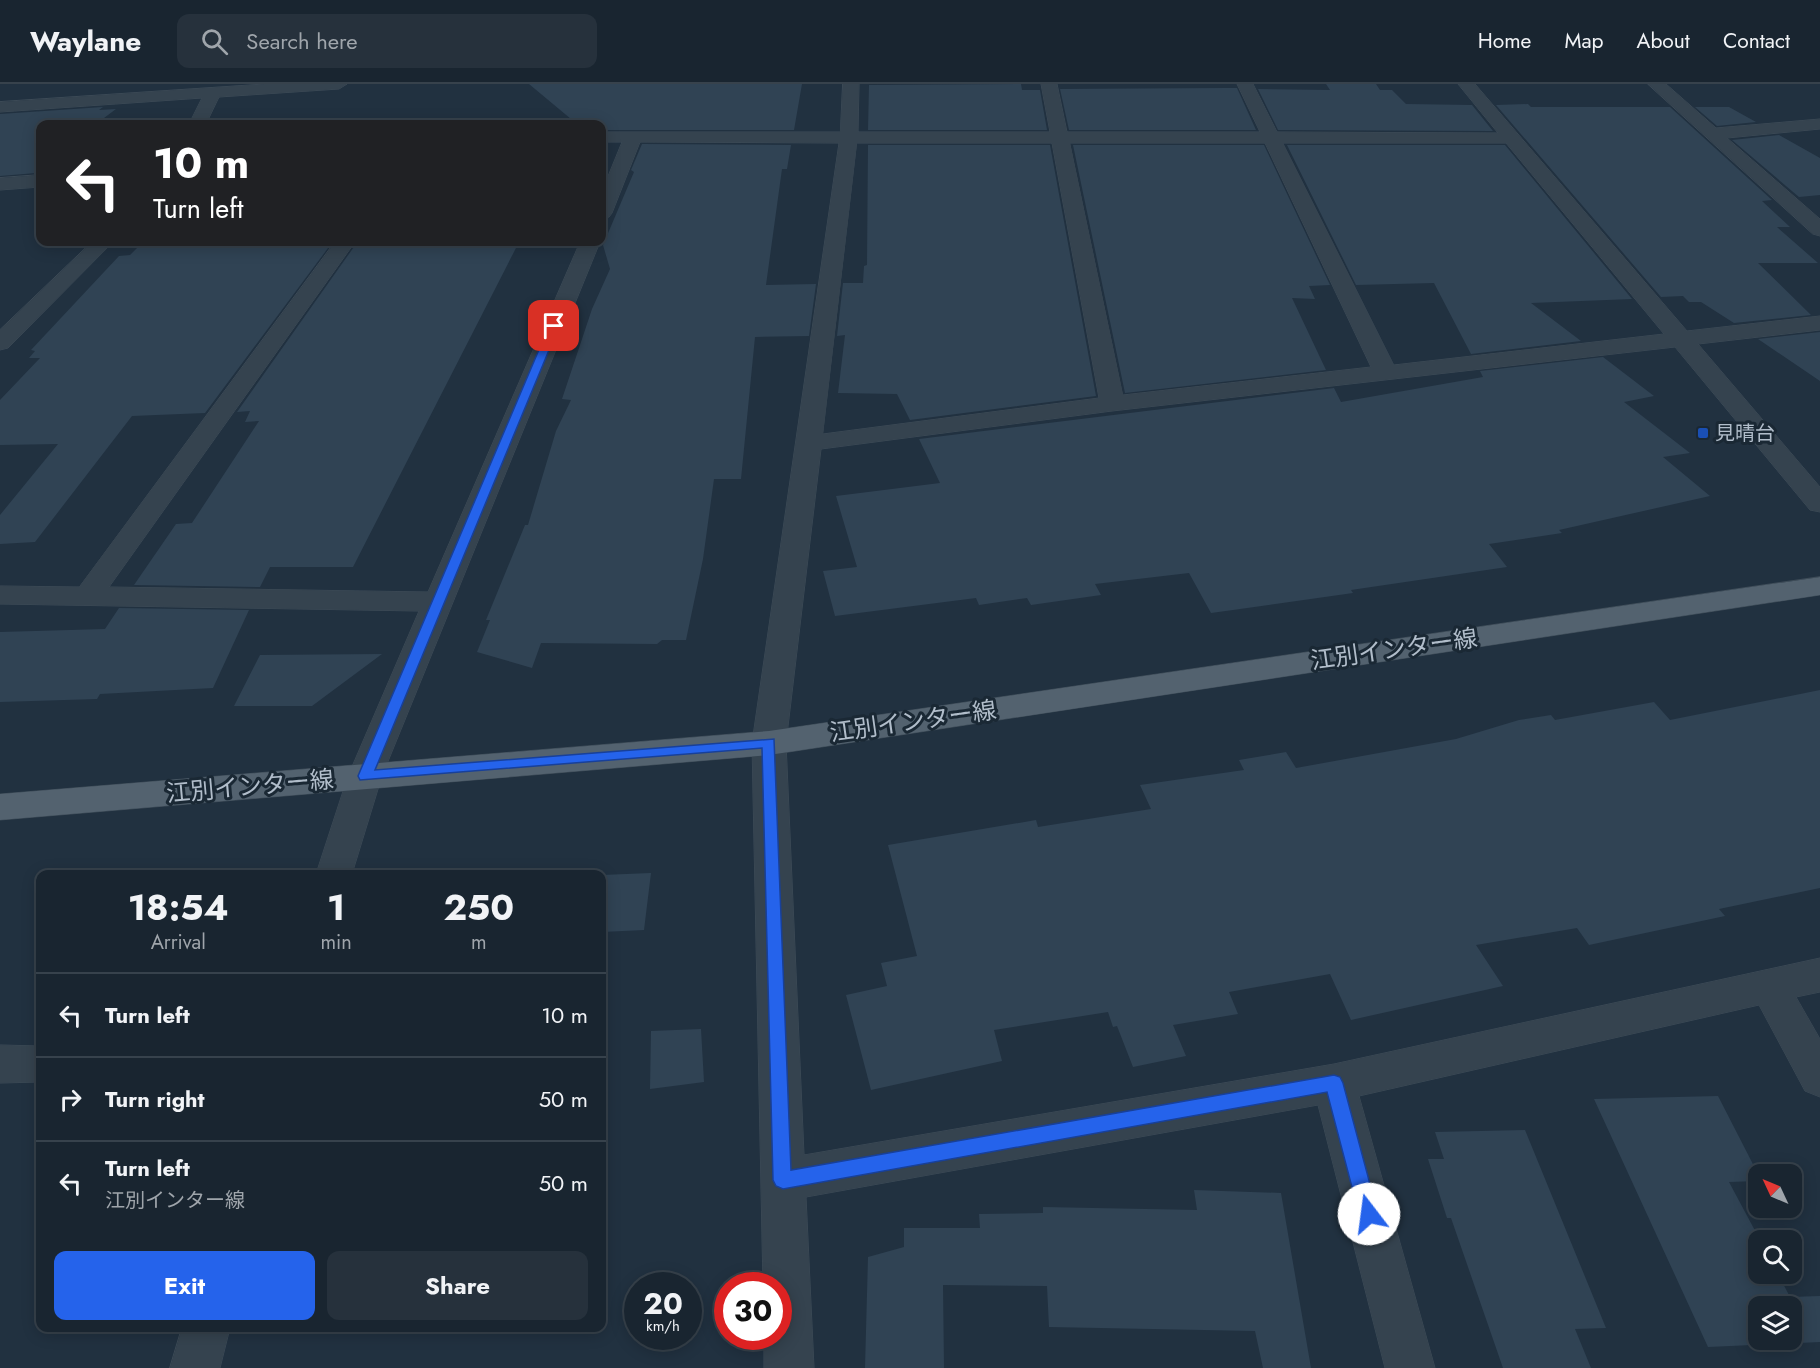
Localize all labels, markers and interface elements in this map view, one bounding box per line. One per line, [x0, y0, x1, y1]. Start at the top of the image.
search box [177, 14, 597, 68]
text: Waylane [30, 21, 141, 62]
icon: search [198, 25, 231, 58]
text: Search here [246, 25, 358, 57]
text: Home [1478, 26, 1531, 56]
text: Map [1564, 26, 1604, 56]
text: About [1637, 26, 1690, 56]
text: Contact [1723, 26, 1790, 56]
text: 10 m [153, 133, 249, 194]
icon: left [54, 144, 132, 222]
text: Turn left [153, 189, 243, 228]
pin [528, 300, 579, 351]
icon: arrive [537, 309, 570, 342]
place label: 見晴台 [1715, 419, 1775, 448]
marker: 見晴台 [1696, 426, 1710, 440]
street label: 江別インター線 [1308, 620, 1480, 678]
street label: 江別インター線 [827, 692, 999, 750]
street label: 江別インター線 [165, 761, 335, 811]
text: 18:54 [128, 881, 229, 933]
text: 1 [327, 881, 345, 933]
text: 250 [444, 881, 514, 933]
text: Arrival [151, 928, 206, 957]
text: min [320, 928, 352, 957]
text: m [471, 928, 487, 957]
icon: left [54, 999, 87, 1032]
text: Turn left [105, 999, 190, 1031]
text: 10 m [541, 999, 588, 1031]
icon: right [54, 1083, 87, 1116]
text: Turn right [105, 1083, 205, 1115]
text: 50 m [539, 1083, 588, 1115]
text: Turn left [105, 1152, 190, 1184]
north arrow [1748, 1164, 1802, 1218]
map controls [1748, 1164, 1802, 1350]
icon: left [54, 1167, 87, 1200]
text: 50 m [539, 1167, 588, 1199]
position arrow [1337, 1182, 1401, 1246]
text: 江別インター線 [105, 1186, 245, 1215]
button: search [1748, 1230, 1802, 1284]
button: Exit [54, 1251, 315, 1320]
button: Share [327, 1251, 588, 1320]
speed limit sign: 30 [714, 1272, 792, 1350]
text: 20 [643, 1282, 683, 1325]
button: layers [1748, 1296, 1802, 1350]
text: km/h [646, 1315, 680, 1337]

